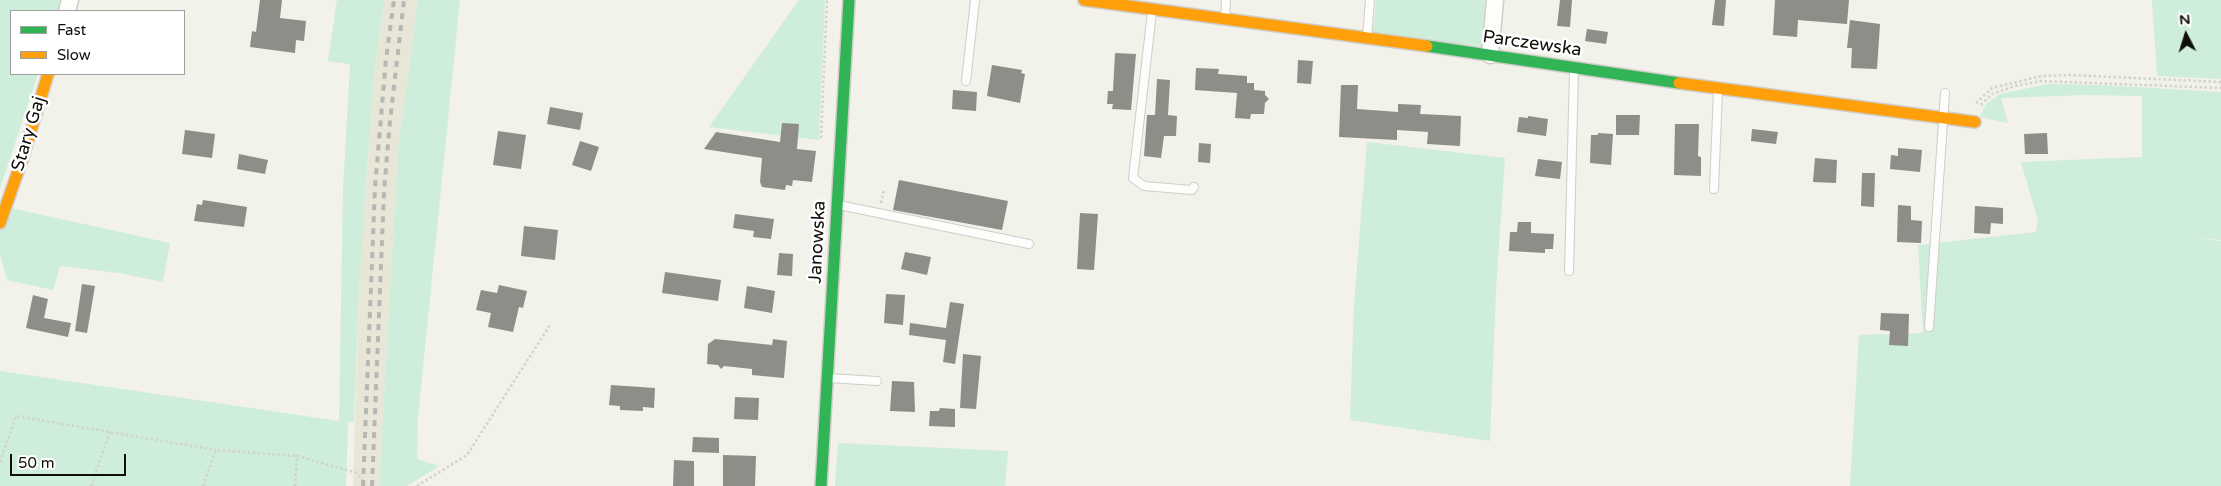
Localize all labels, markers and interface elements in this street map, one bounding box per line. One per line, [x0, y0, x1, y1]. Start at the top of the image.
legend [10, 10, 185, 75]
north arrow [2161, 10, 2211, 60]
text: N [2178, 11, 2191, 29]
text: Fast [57, 21, 86, 39]
street label: Parczewska [1481, 26, 1583, 62]
text: Slow [57, 46, 91, 64]
street label: Stary Gaj [7, 94, 51, 174]
street label: Janowska [805, 200, 831, 284]
scale bar [12, 444, 129, 476]
text: 50 m [18, 454, 55, 472]

